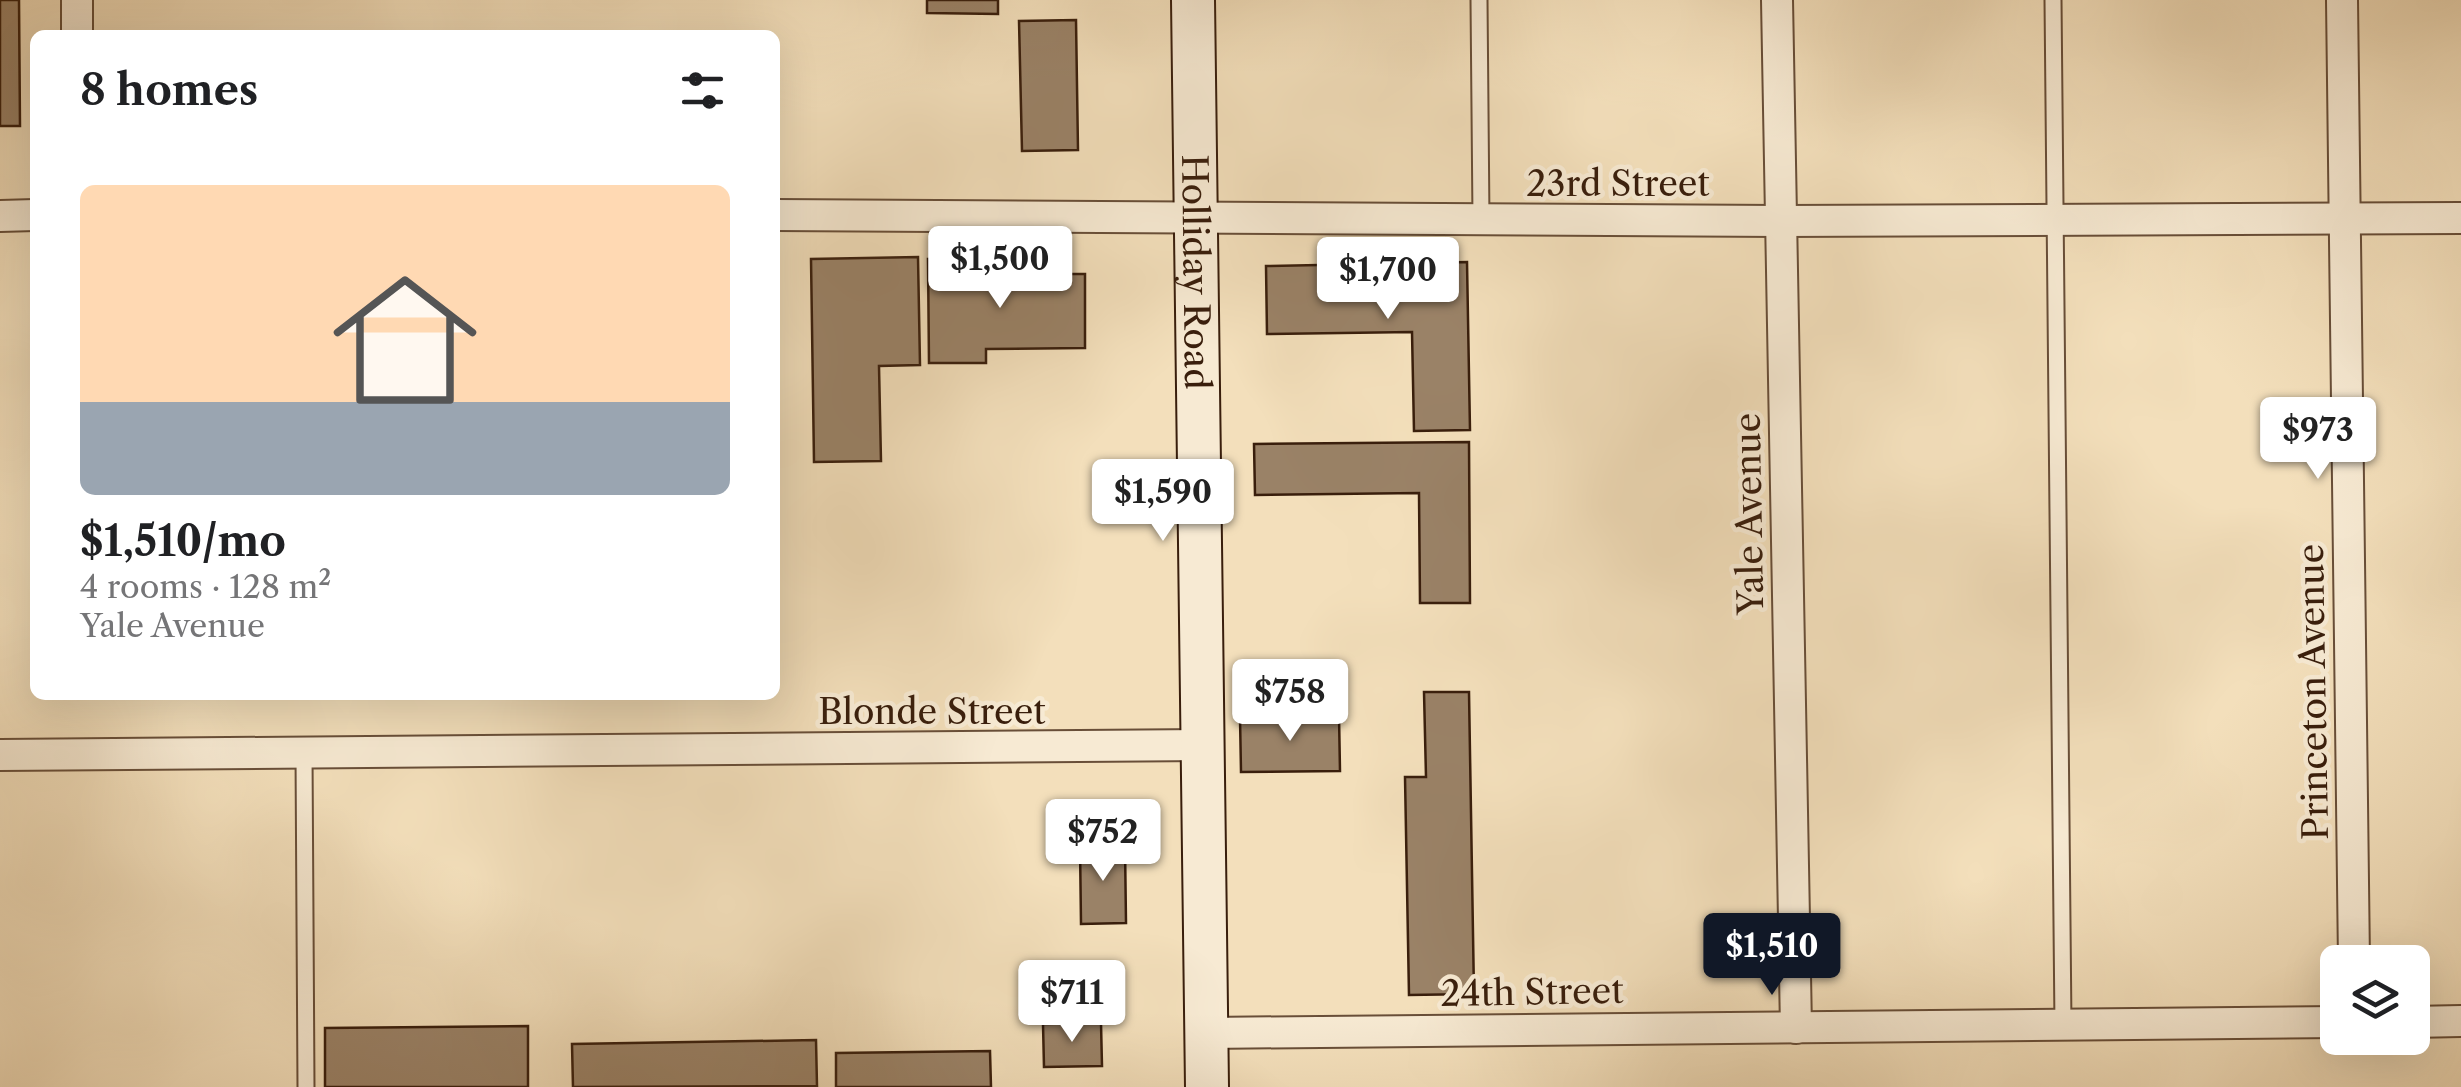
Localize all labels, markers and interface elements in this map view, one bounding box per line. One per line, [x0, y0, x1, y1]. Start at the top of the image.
icon: filters [675, 63, 730, 118]
text: 8 homes [80, 64, 258, 116]
street label: Holliday Road [1173, 154, 1220, 390]
street label: 23rd Street [1526, 162, 1710, 205]
pin: $1,500 [919, 226, 1081, 311]
pin: $1,700 [1307, 237, 1469, 322]
text: $1,500 [950, 239, 1050, 278]
icon: home [315, 250, 495, 430]
text: $1,700 [1339, 250, 1437, 289]
pin: $973 [2259, 397, 2377, 482]
text: $973 [2282, 410, 2354, 449]
street label: Yale Avenue [1726, 413, 1772, 616]
pin: $1,590 [1082, 459, 1244, 544]
text: $1,590 [1114, 472, 1212, 511]
text: $1,510/mo [80, 515, 286, 567]
street label: Princeton Avenue [2289, 543, 2337, 841]
text: 4 rooms · 128 m² [80, 567, 331, 606]
text: Yale Avenue [80, 606, 265, 645]
pin: $758 [1231, 659, 1349, 744]
text: $758 [1254, 672, 1326, 711]
street label: Blonde Street [818, 690, 1046, 733]
pin: $752 [1044, 799, 1162, 884]
text: $752 [1068, 812, 1138, 851]
pin: $1,510 [1691, 913, 1853, 998]
text: $1,510 [1725, 926, 1819, 965]
map controls [2320, 945, 2430, 1055]
button: layers [2320, 945, 2430, 1055]
pin: $711 [1013, 960, 1131, 1045]
street label: 24th Street [1440, 969, 1625, 1015]
text: $711 [1040, 973, 1104, 1012]

